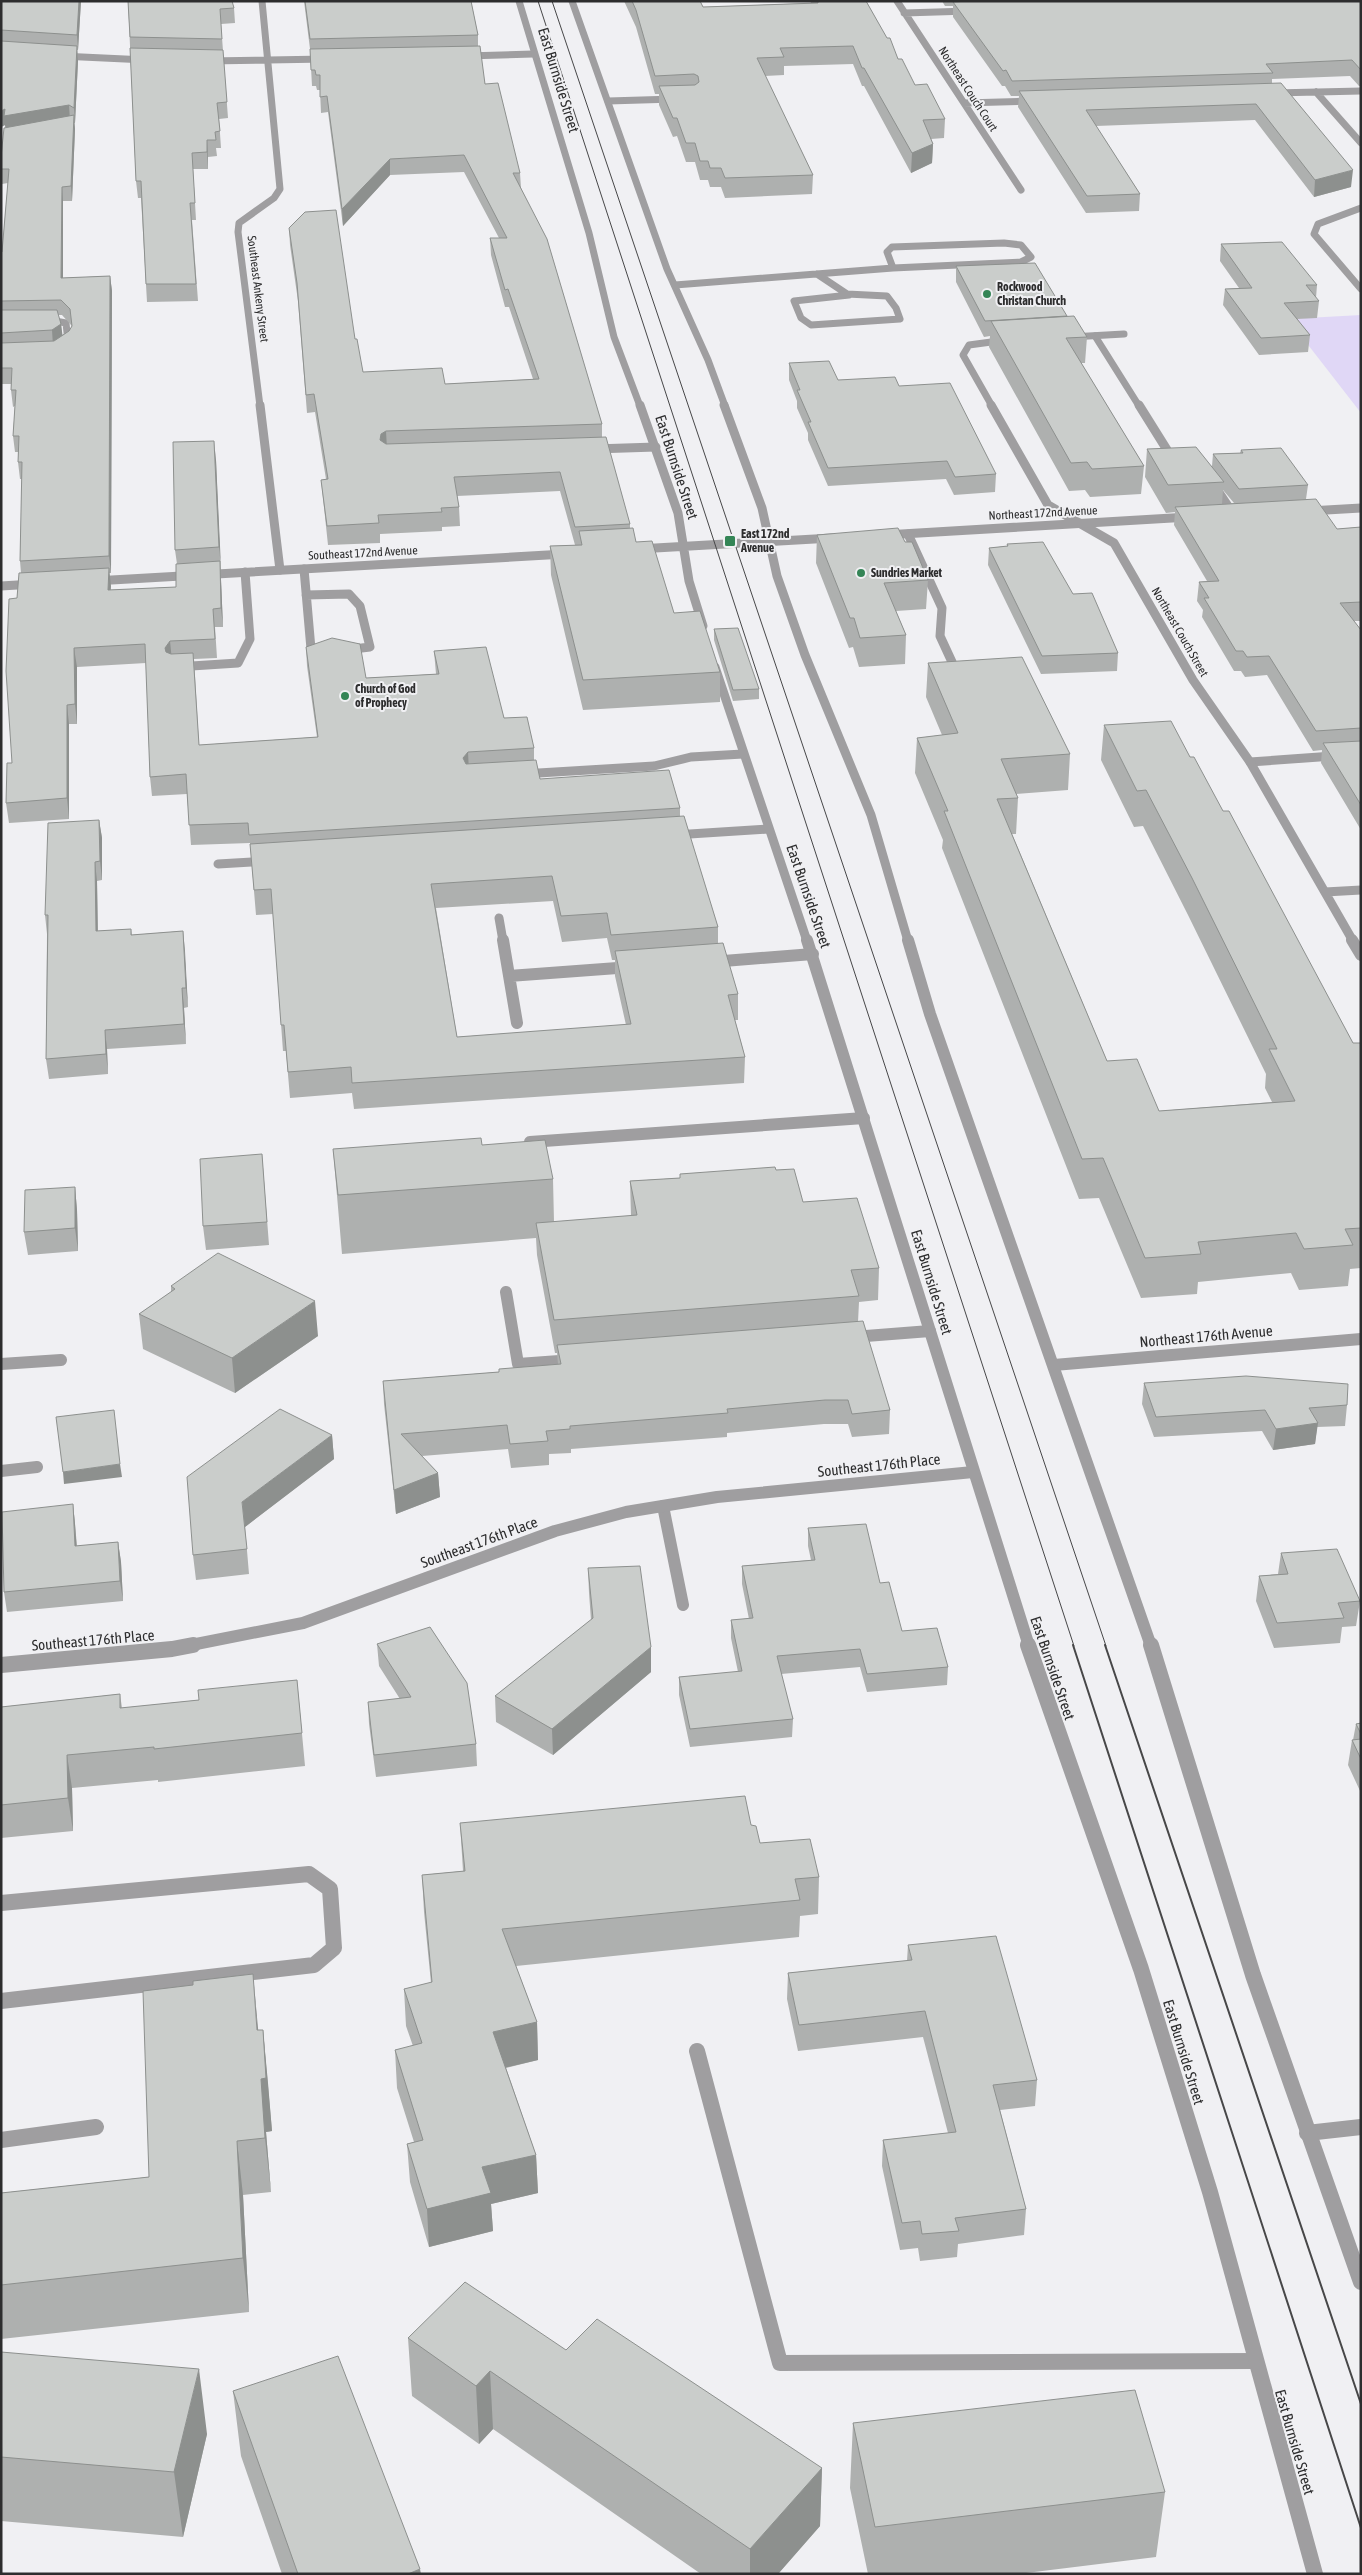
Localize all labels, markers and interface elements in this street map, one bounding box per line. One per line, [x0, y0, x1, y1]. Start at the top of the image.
street label: East Burnside Street [535, 26, 583, 134]
street label: Northeast Couch Court [935, 44, 1001, 134]
street label: Southeast Ankeny Street [245, 235, 272, 344]
place label: Rockwood Christan Church [997, 280, 1066, 308]
marker: Rockwood Christan Church [981, 288, 993, 300]
street label: East Burnside Street [652, 413, 702, 521]
street label: Northeast 172nd Avenue [988, 503, 1098, 523]
place label: East 172nd Avenue [740, 527, 790, 555]
marker: East 172nd Avenue [723, 534, 737, 548]
street label: Southeast 172nd Avenue [308, 543, 418, 563]
place label: Sundries Market [871, 566, 943, 580]
marker: Sundries Market [855, 567, 867, 579]
street label: Northeast Couch Street [1149, 585, 1212, 680]
place label: Church of God of Prophecy [355, 682, 416, 710]
marker: Church of God of Prophecy [339, 690, 351, 702]
street label: East Burnside Street [783, 842, 835, 950]
street label: East Burnside Street [908, 1228, 956, 1336]
street label: Northeast 176th Avenue [1139, 1322, 1273, 1350]
street label: Southeast 176th Place [817, 1450, 941, 1480]
street label: Southeast 176th Place [418, 1513, 540, 1571]
street label: East Burnside Street [1027, 1614, 1079, 1722]
street label: Southeast 176th Place [31, 1626, 155, 1654]
street label: East Burnside Street [1160, 1998, 1208, 2106]
street label: East Burnside Street [1272, 2387, 1318, 2497]

